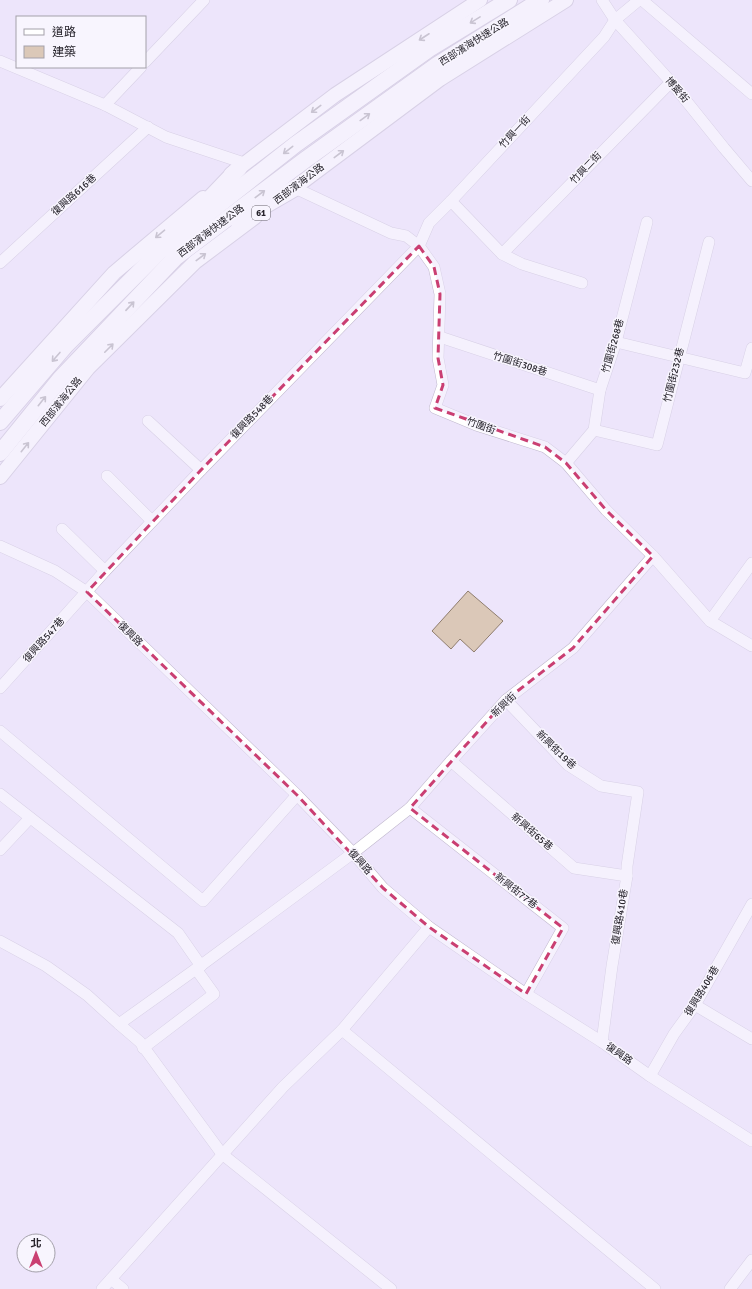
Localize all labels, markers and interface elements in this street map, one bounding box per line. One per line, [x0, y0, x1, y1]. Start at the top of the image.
legend [16, 16, 146, 68]
street label: 西部濱海快速公路 [437, 16, 511, 68]
one-way arrow [469, 17, 481, 25]
text: 道路 [52, 25, 76, 40]
one-way arrow [418, 33, 429, 41]
text: 建築 [52, 45, 76, 60]
street label: 博愛街 [663, 75, 691, 105]
one-way arrow [310, 105, 321, 114]
one-way arrow [359, 113, 370, 121]
street label: 竹興一街 [497, 113, 533, 151]
one-way arrow [283, 146, 294, 155]
street label: 竹興二街 [568, 149, 604, 187]
one-way arrow [334, 150, 345, 159]
street label: 西部濱海公路 [271, 161, 327, 207]
street label: 復興路616巷 [49, 172, 99, 218]
one-way arrow [254, 189, 265, 198]
street label: 西部濱海快速公路 [175, 202, 247, 260]
road number: 61 [252, 206, 270, 220]
one-way arrow [154, 230, 165, 239]
one-way arrow [196, 253, 207, 261]
one-way arrow [125, 301, 135, 311]
street label: 竹圍街268巷 [599, 317, 627, 375]
one-way arrow [104, 343, 114, 353]
street label: 竹圍街232巷 [661, 346, 687, 404]
street label: 竹圍街308巷 [491, 350, 549, 378]
one-way arrow [51, 352, 60, 363]
street label: 西部濱海公路 [37, 375, 85, 429]
street label: 復興路548巷 [228, 393, 276, 441]
one-way arrow [38, 396, 47, 407]
street label: 竹圍街 [465, 415, 497, 437]
one-way arrow [20, 441, 29, 452]
street label: 復興路547巷 [21, 615, 67, 665]
street label: 復興路 [115, 619, 145, 649]
street label: 新興街 [489, 690, 519, 720]
street label: 新興街19巷 [534, 728, 578, 772]
street label: 新興街65巷 [509, 811, 555, 853]
street label: 復興路 [346, 847, 374, 877]
street label: 新興街77巷 [492, 871, 540, 911]
street label: 復興路410巷 [610, 888, 630, 946]
street label: 復興路406巷 [682, 964, 722, 1018]
street label: 復興路 [603, 1040, 635, 1068]
north arrow [16, 1233, 56, 1273]
text: 北 [31, 1237, 42, 1250]

